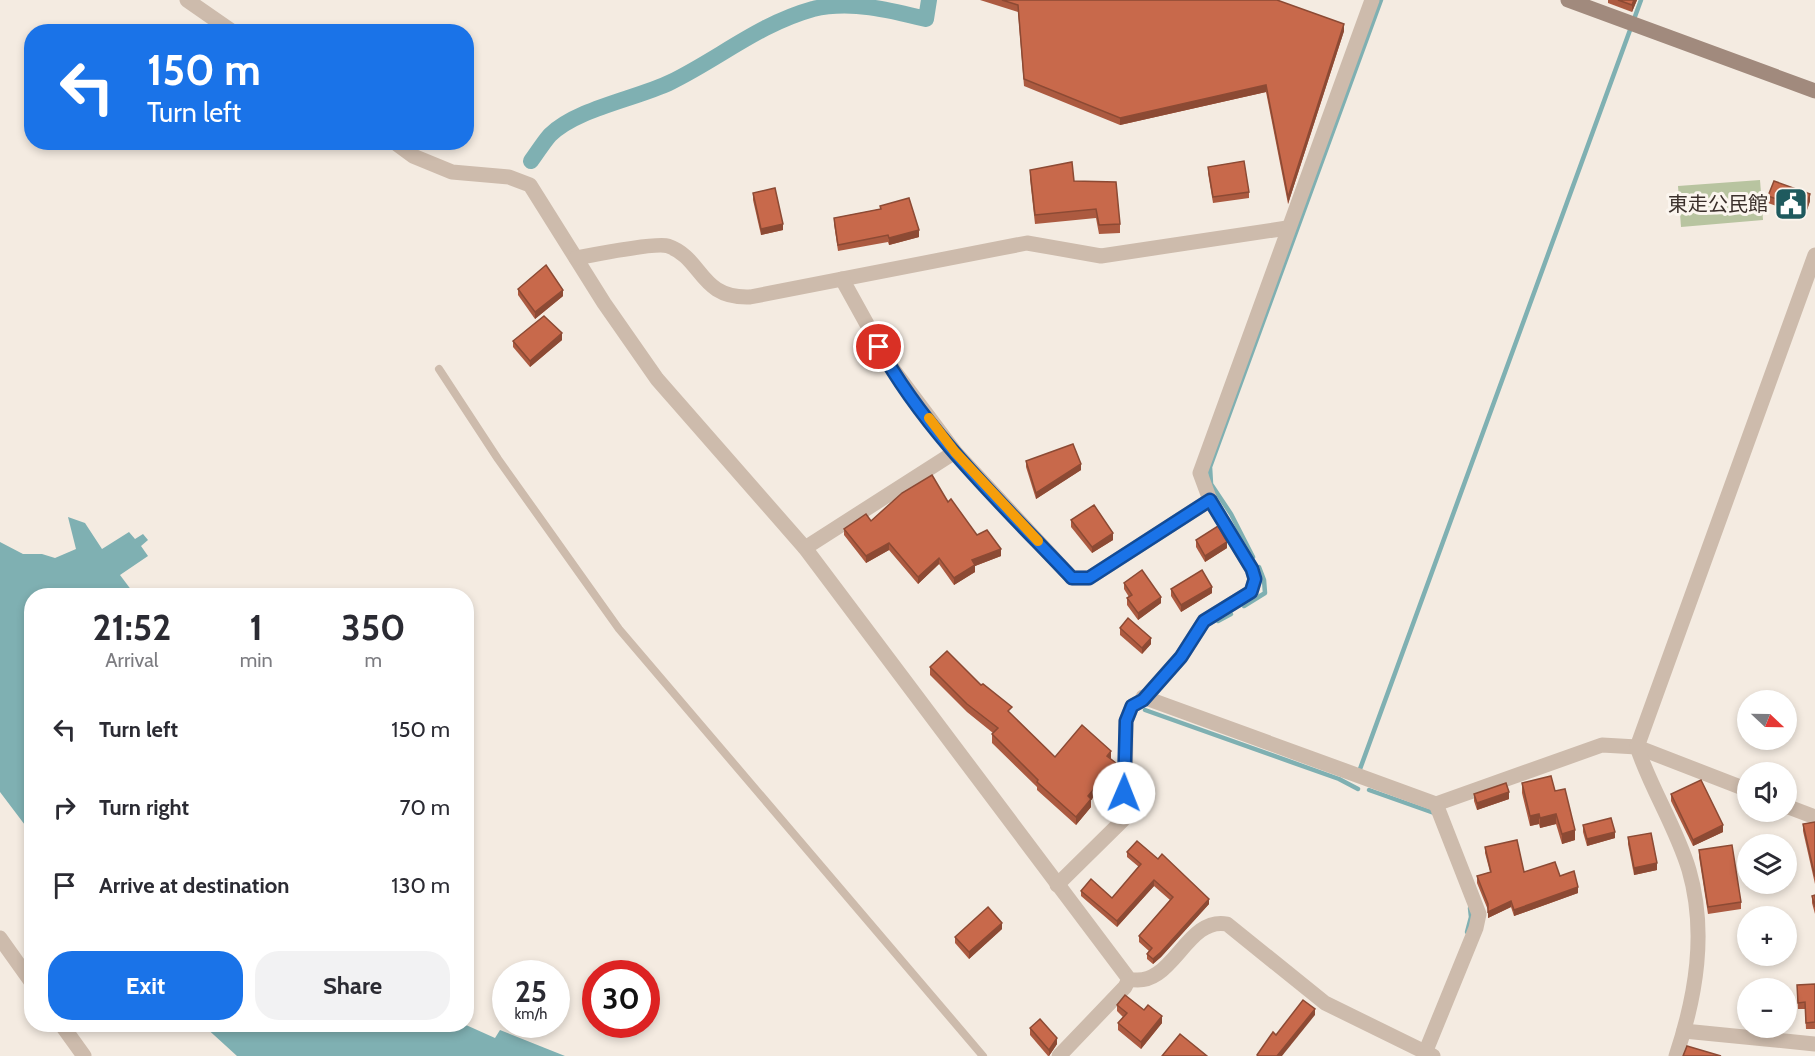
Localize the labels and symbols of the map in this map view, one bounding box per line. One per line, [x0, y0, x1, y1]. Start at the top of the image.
public building icon: 東走公民館 [1773, 186, 1809, 222]
place label: 東走公民館 [1668, 192, 1768, 216]
pin [853, 321, 904, 372]
north arrow [1737, 690, 1797, 750]
position arrow [1092, 761, 1156, 825]
speed limit sign: 30 [582, 960, 660, 1038]

